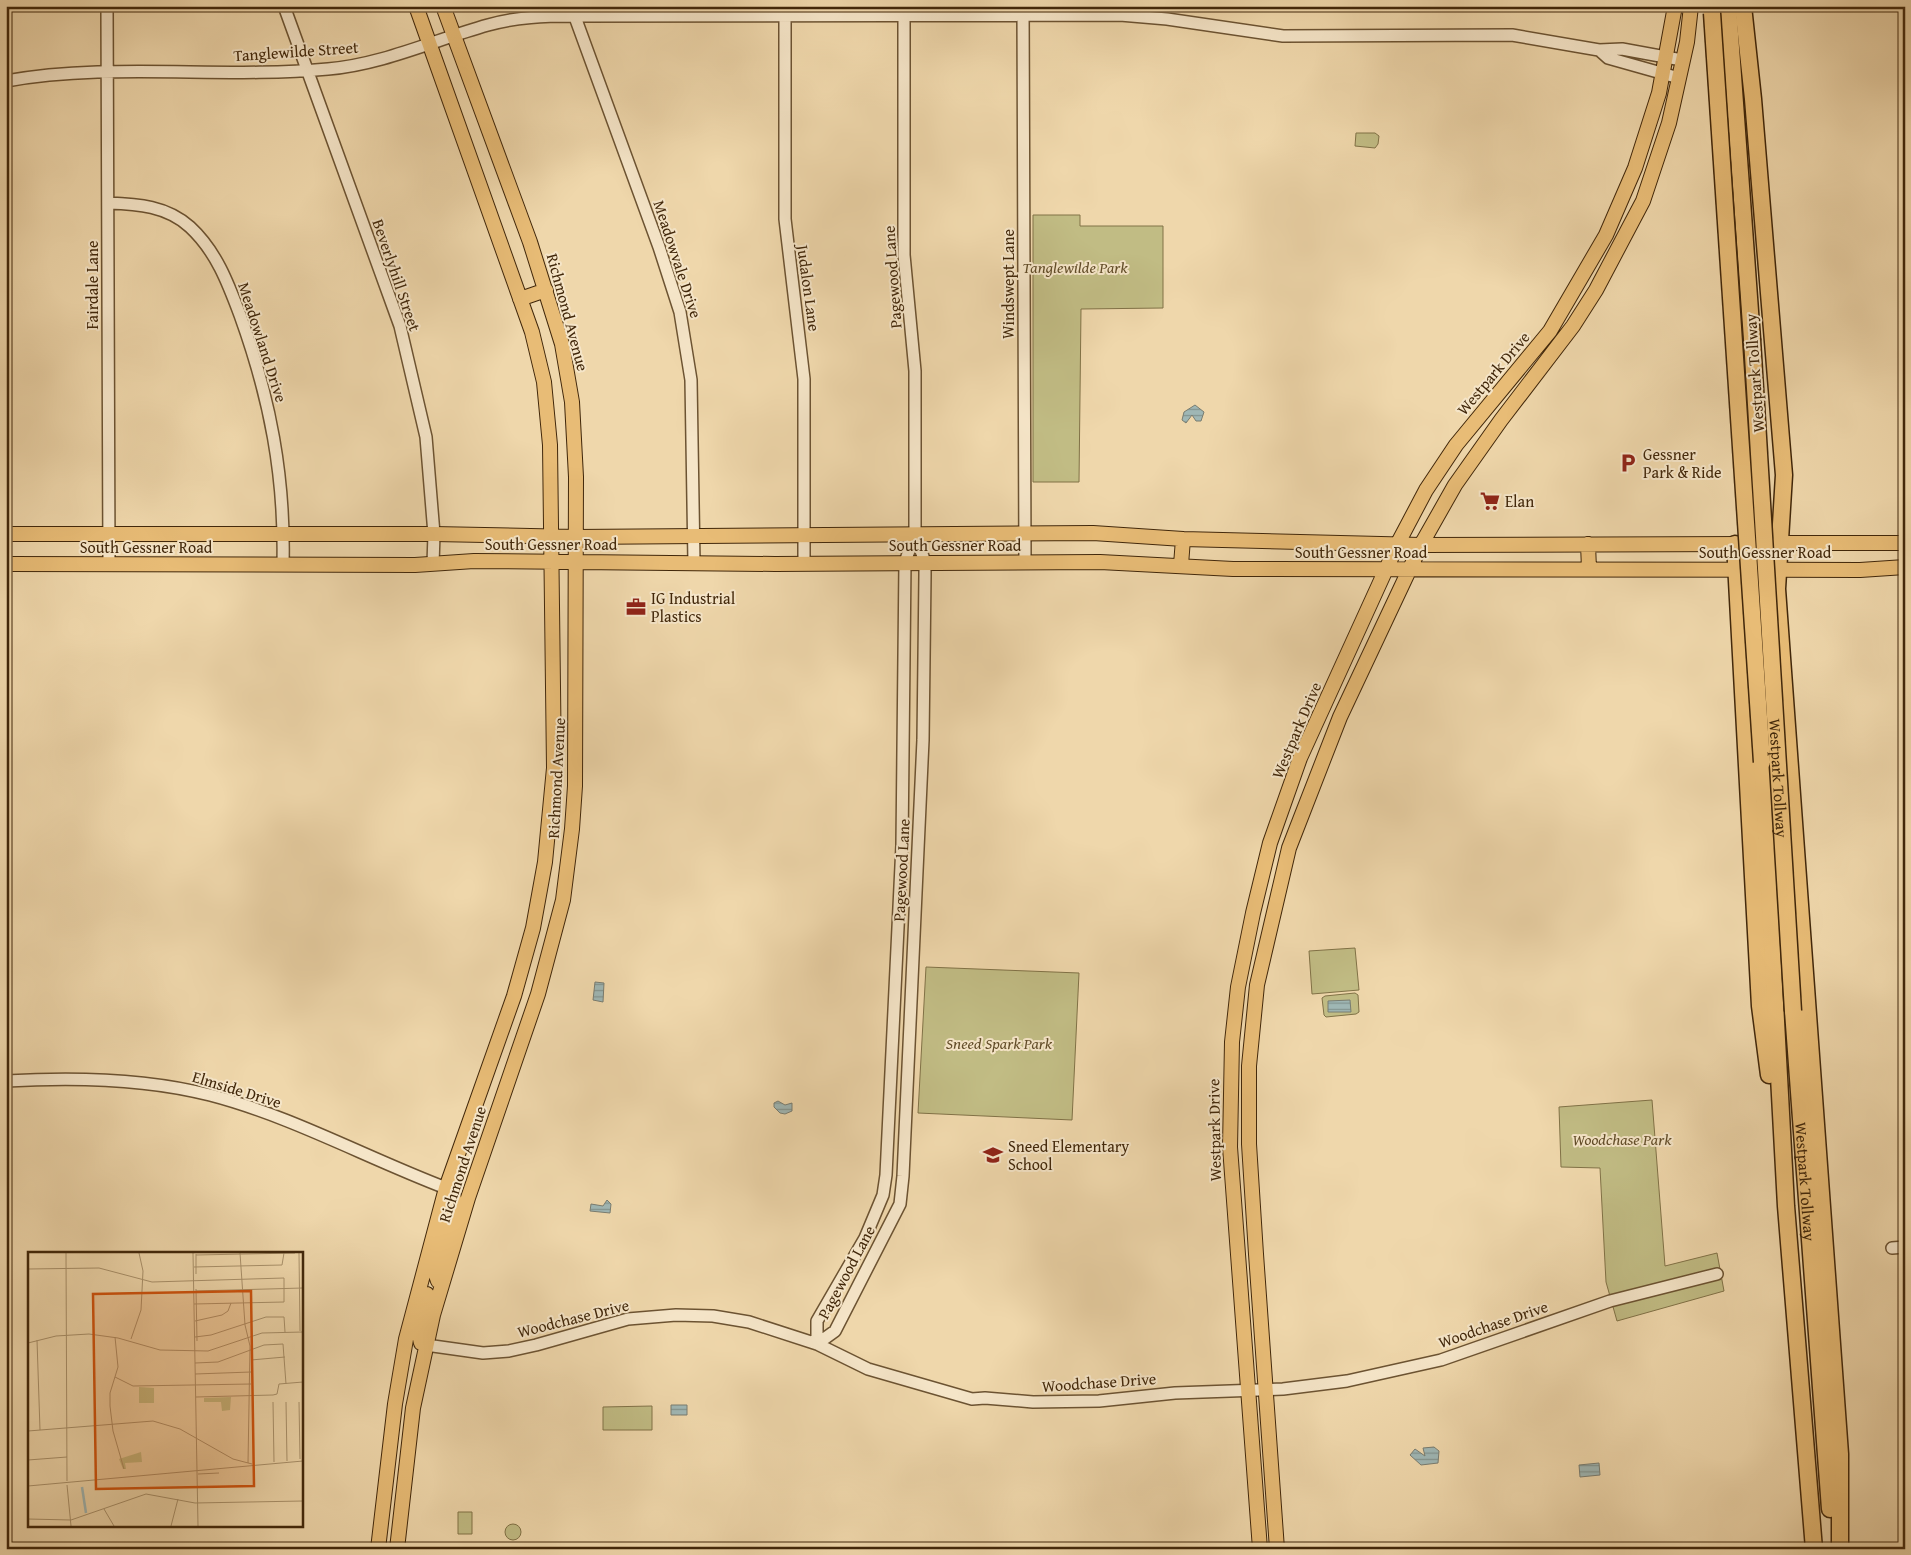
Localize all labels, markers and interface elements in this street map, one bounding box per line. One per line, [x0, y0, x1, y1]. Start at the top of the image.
street label: Tanglewilde Street [233, 35, 360, 67]
street label: Meadowvale Drive [648, 197, 708, 321]
street label: Beverlyhill Street [367, 216, 428, 335]
street label: Pagewood Lane [876, 225, 908, 329]
street label: Windswept Lane [996, 229, 1020, 339]
street label: Fairdale Lane [80, 240, 104, 330]
street label: Judalon Lane [791, 241, 827, 333]
street label: Richmond Avenue [541, 250, 595, 374]
park label: Tanglewilde Park [1022, 255, 1128, 279]
street label: Meadowland Drive [232, 279, 294, 405]
street label: Westpark Tollway [1738, 313, 1770, 433]
street label: Westpark Drive [1451, 326, 1535, 420]
place label: Gessner Park & Ride [1643, 442, 1722, 484]
parking icon: Gessner Park & Ride [1617, 452, 1639, 474]
place label: Elan [1505, 489, 1534, 513]
supermarket icon: Elan [1479, 490, 1501, 512]
street label: South Gessner Road [485, 532, 618, 556]
street label: South Gessner Road [889, 533, 1022, 557]
street label: South Gessner Road [80, 535, 213, 559]
street label: South Gessner Road [1295, 540, 1428, 564]
street label: South Gessner Road [1699, 540, 1832, 564]
place label: IG Industrial Plastics [651, 586, 736, 628]
office icon: IG Industrial Plastics [625, 596, 647, 618]
street label: Westpark Drive [1265, 678, 1327, 782]
street label: Richmond Avenue [541, 717, 571, 839]
street label: Westpark Tollway [1763, 718, 1794, 838]
street label: Pagewood Lane [886, 818, 916, 922]
park label: Sneed Spark Park [946, 1031, 1053, 1055]
street label: Elmside Drive [190, 1064, 284, 1114]
street label: Westpark Drive [1201, 1078, 1227, 1182]
street label: Richmond Avenue [432, 1103, 492, 1225]
street label: Westpark Tollway [1789, 1121, 1822, 1242]
park label: Woodchase Park [1573, 1127, 1672, 1151]
place label: Sneed Elementary School [1008, 1134, 1129, 1176]
school or university icon: Sneed Elementary School [982, 1144, 1004, 1166]
street label: Pagewood Lane [811, 1221, 881, 1323]
inset map [28, 1252, 302, 1528]
street label: Woodchase Drive [515, 1293, 631, 1343]
street label: Woodchase Drive [1435, 1294, 1551, 1354]
street label: Woodchase Drive [1041, 1366, 1157, 1398]

